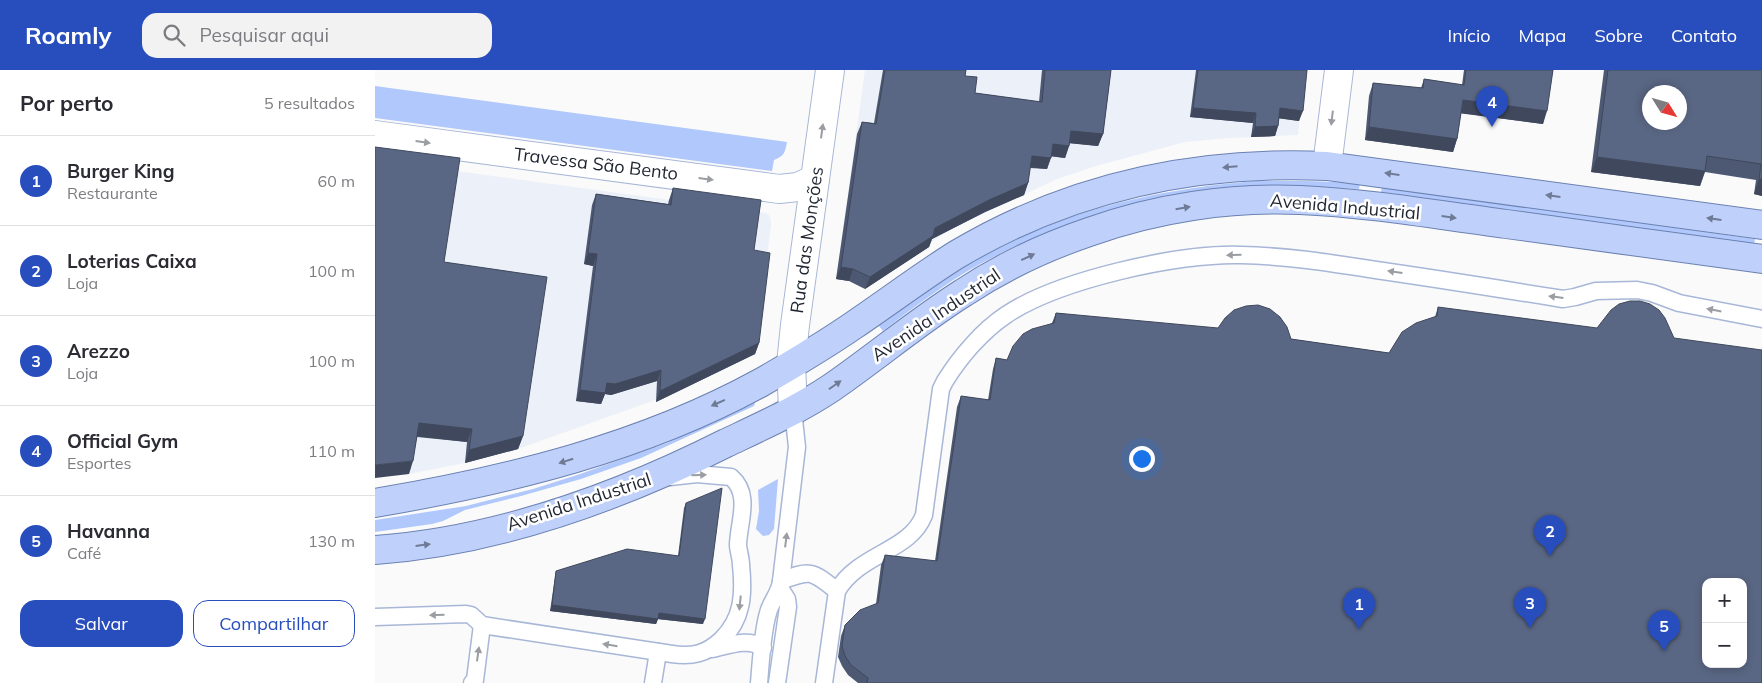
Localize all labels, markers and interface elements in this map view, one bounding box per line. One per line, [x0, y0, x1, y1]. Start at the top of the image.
search box [142, 13, 492, 58]
text: Roamly [25, 20, 112, 50]
icon: search [160, 21, 188, 49]
text: Pesquisar aqui [200, 23, 329, 47]
text: Início [1448, 24, 1491, 47]
text: Mapa [1519, 24, 1566, 47]
text: Sobre [1594, 24, 1643, 47]
text: Contato [1671, 24, 1737, 47]
north arrow [1642, 85, 1687, 130]
pin: 4 [1476, 86, 1508, 127]
text: Por perto [20, 90, 114, 116]
text: 5 resultados [264, 93, 355, 113]
one-way arrow [1328, 110, 1336, 126]
one-way arrow [818, 123, 826, 139]
one-way arrow [416, 138, 432, 146]
street label: Travessa São Bento [513, 142, 679, 185]
text: Burger King [67, 159, 175, 183]
one-way arrow [1222, 163, 1238, 171]
street label: Rua das Monções [785, 165, 828, 315]
one-way arrow [1383, 170, 1399, 178]
text: 1 [31, 171, 41, 191]
text: 60 m [318, 171, 355, 191]
one-way arrow [698, 175, 714, 183]
text: Restaurante [67, 183, 158, 203]
street label: Avenida Industrial [1269, 188, 1421, 225]
one-way arrow [1544, 192, 1560, 200]
one-way arrow [1175, 204, 1191, 212]
one-way arrow [1441, 213, 1457, 221]
one-way arrow [1705, 215, 1721, 223]
text: Loterias Caixa [67, 249, 197, 273]
one-way arrow [1226, 251, 1242, 259]
one-way arrow [1021, 252, 1035, 260]
text: 2 [31, 261, 41, 281]
text: 100 m [308, 261, 355, 281]
street label: Avenida Industrial [867, 263, 1005, 366]
one-way arrow [1387, 268, 1403, 276]
text: Loja [67, 273, 98, 293]
one-way arrow [1547, 293, 1563, 301]
one-way arrow [1706, 305, 1722, 313]
text: Arezzo [67, 339, 130, 363]
text: 3 [31, 351, 41, 371]
text: 100 m [308, 351, 355, 371]
text: Loja [67, 363, 98, 383]
one-way arrow [828, 380, 842, 390]
one-way arrow [711, 400, 725, 408]
text: Official Gym [67, 429, 178, 453]
text: 4 [31, 441, 41, 461]
text: 110 m [308, 441, 355, 461]
your location [1129, 446, 1155, 472]
text: Esportes [67, 453, 131, 473]
one-way arrow [559, 458, 574, 466]
street label: Avenida Industrial [504, 467, 654, 536]
one-way arrow [691, 471, 707, 479]
pin: 2 [1534, 515, 1566, 556]
text: Havanna [67, 519, 150, 543]
text: 5 [31, 531, 41, 551]
text: 130 m [308, 531, 355, 551]
one-way arrow [782, 531, 790, 547]
one-way arrow [416, 541, 432, 549]
text: Café [67, 543, 101, 563]
map controls [1702, 578, 1747, 668]
button: + [1702, 578, 1747, 623]
pin: 3 [1514, 587, 1546, 628]
pin: 1 [1343, 588, 1375, 629]
one-way arrow [736, 595, 744, 611]
button: Salvar [20, 600, 183, 647]
button: Compartilhar [193, 600, 355, 647]
pin: 5 [1648, 610, 1680, 651]
one-way arrow [429, 611, 445, 619]
button: − [1702, 623, 1747, 668]
one-way arrow [602, 641, 618, 649]
one-way arrow [474, 646, 482, 662]

